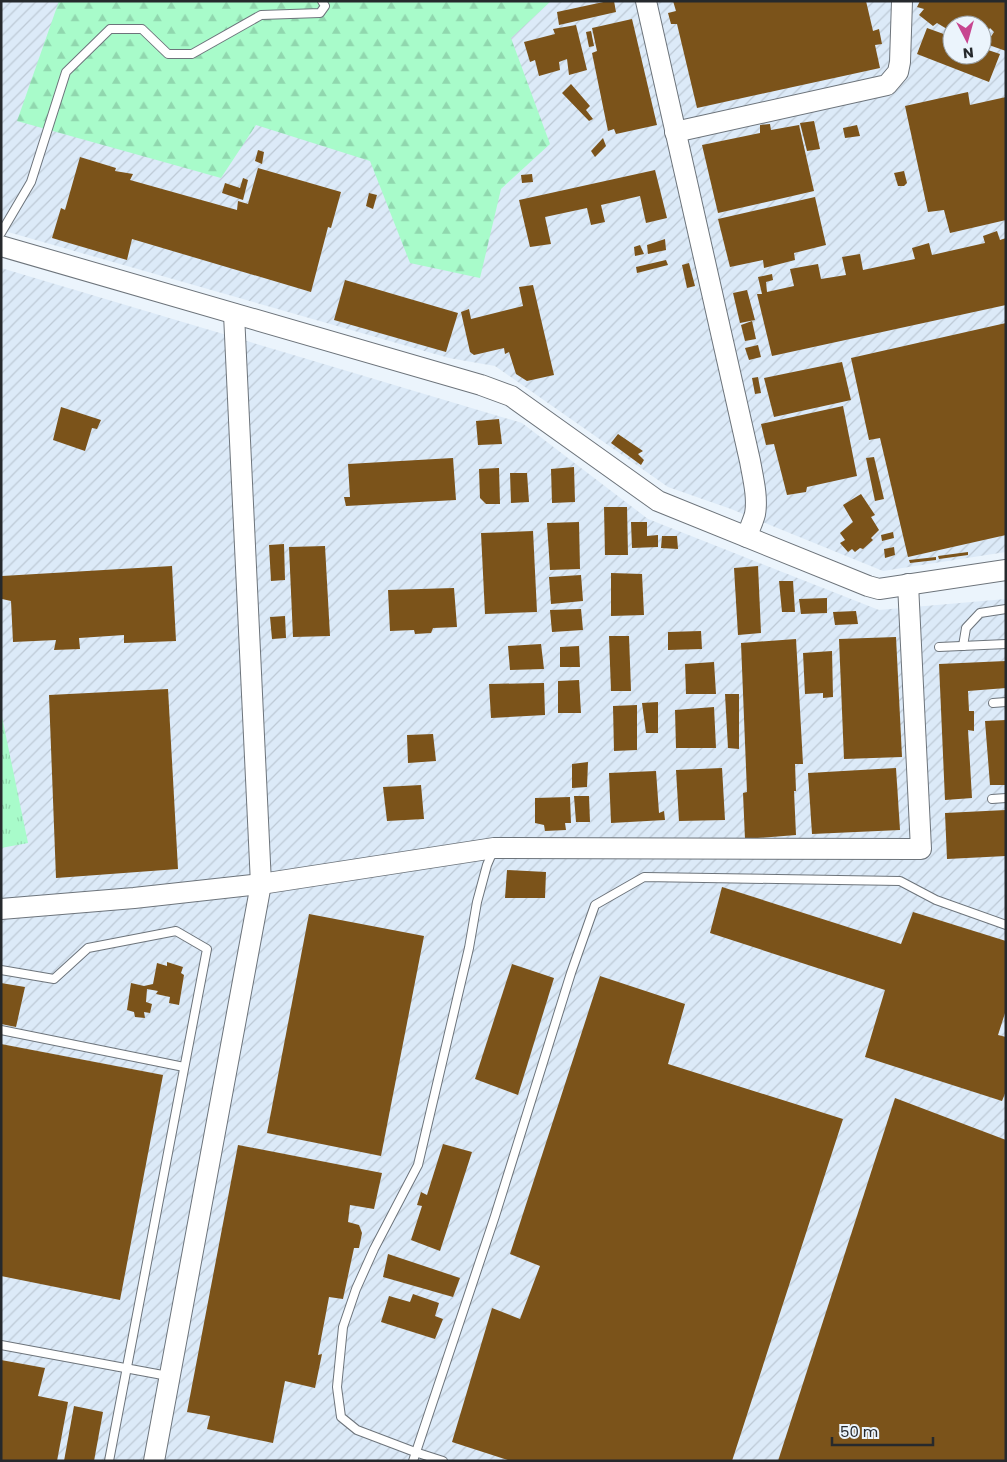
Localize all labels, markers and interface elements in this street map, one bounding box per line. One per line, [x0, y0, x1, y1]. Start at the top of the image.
north arrow [942, 15, 992, 65]
text: N [962, 42, 975, 63]
scale bar [832, 1414, 933, 1446]
text: 50 m [840, 1421, 878, 1442]

